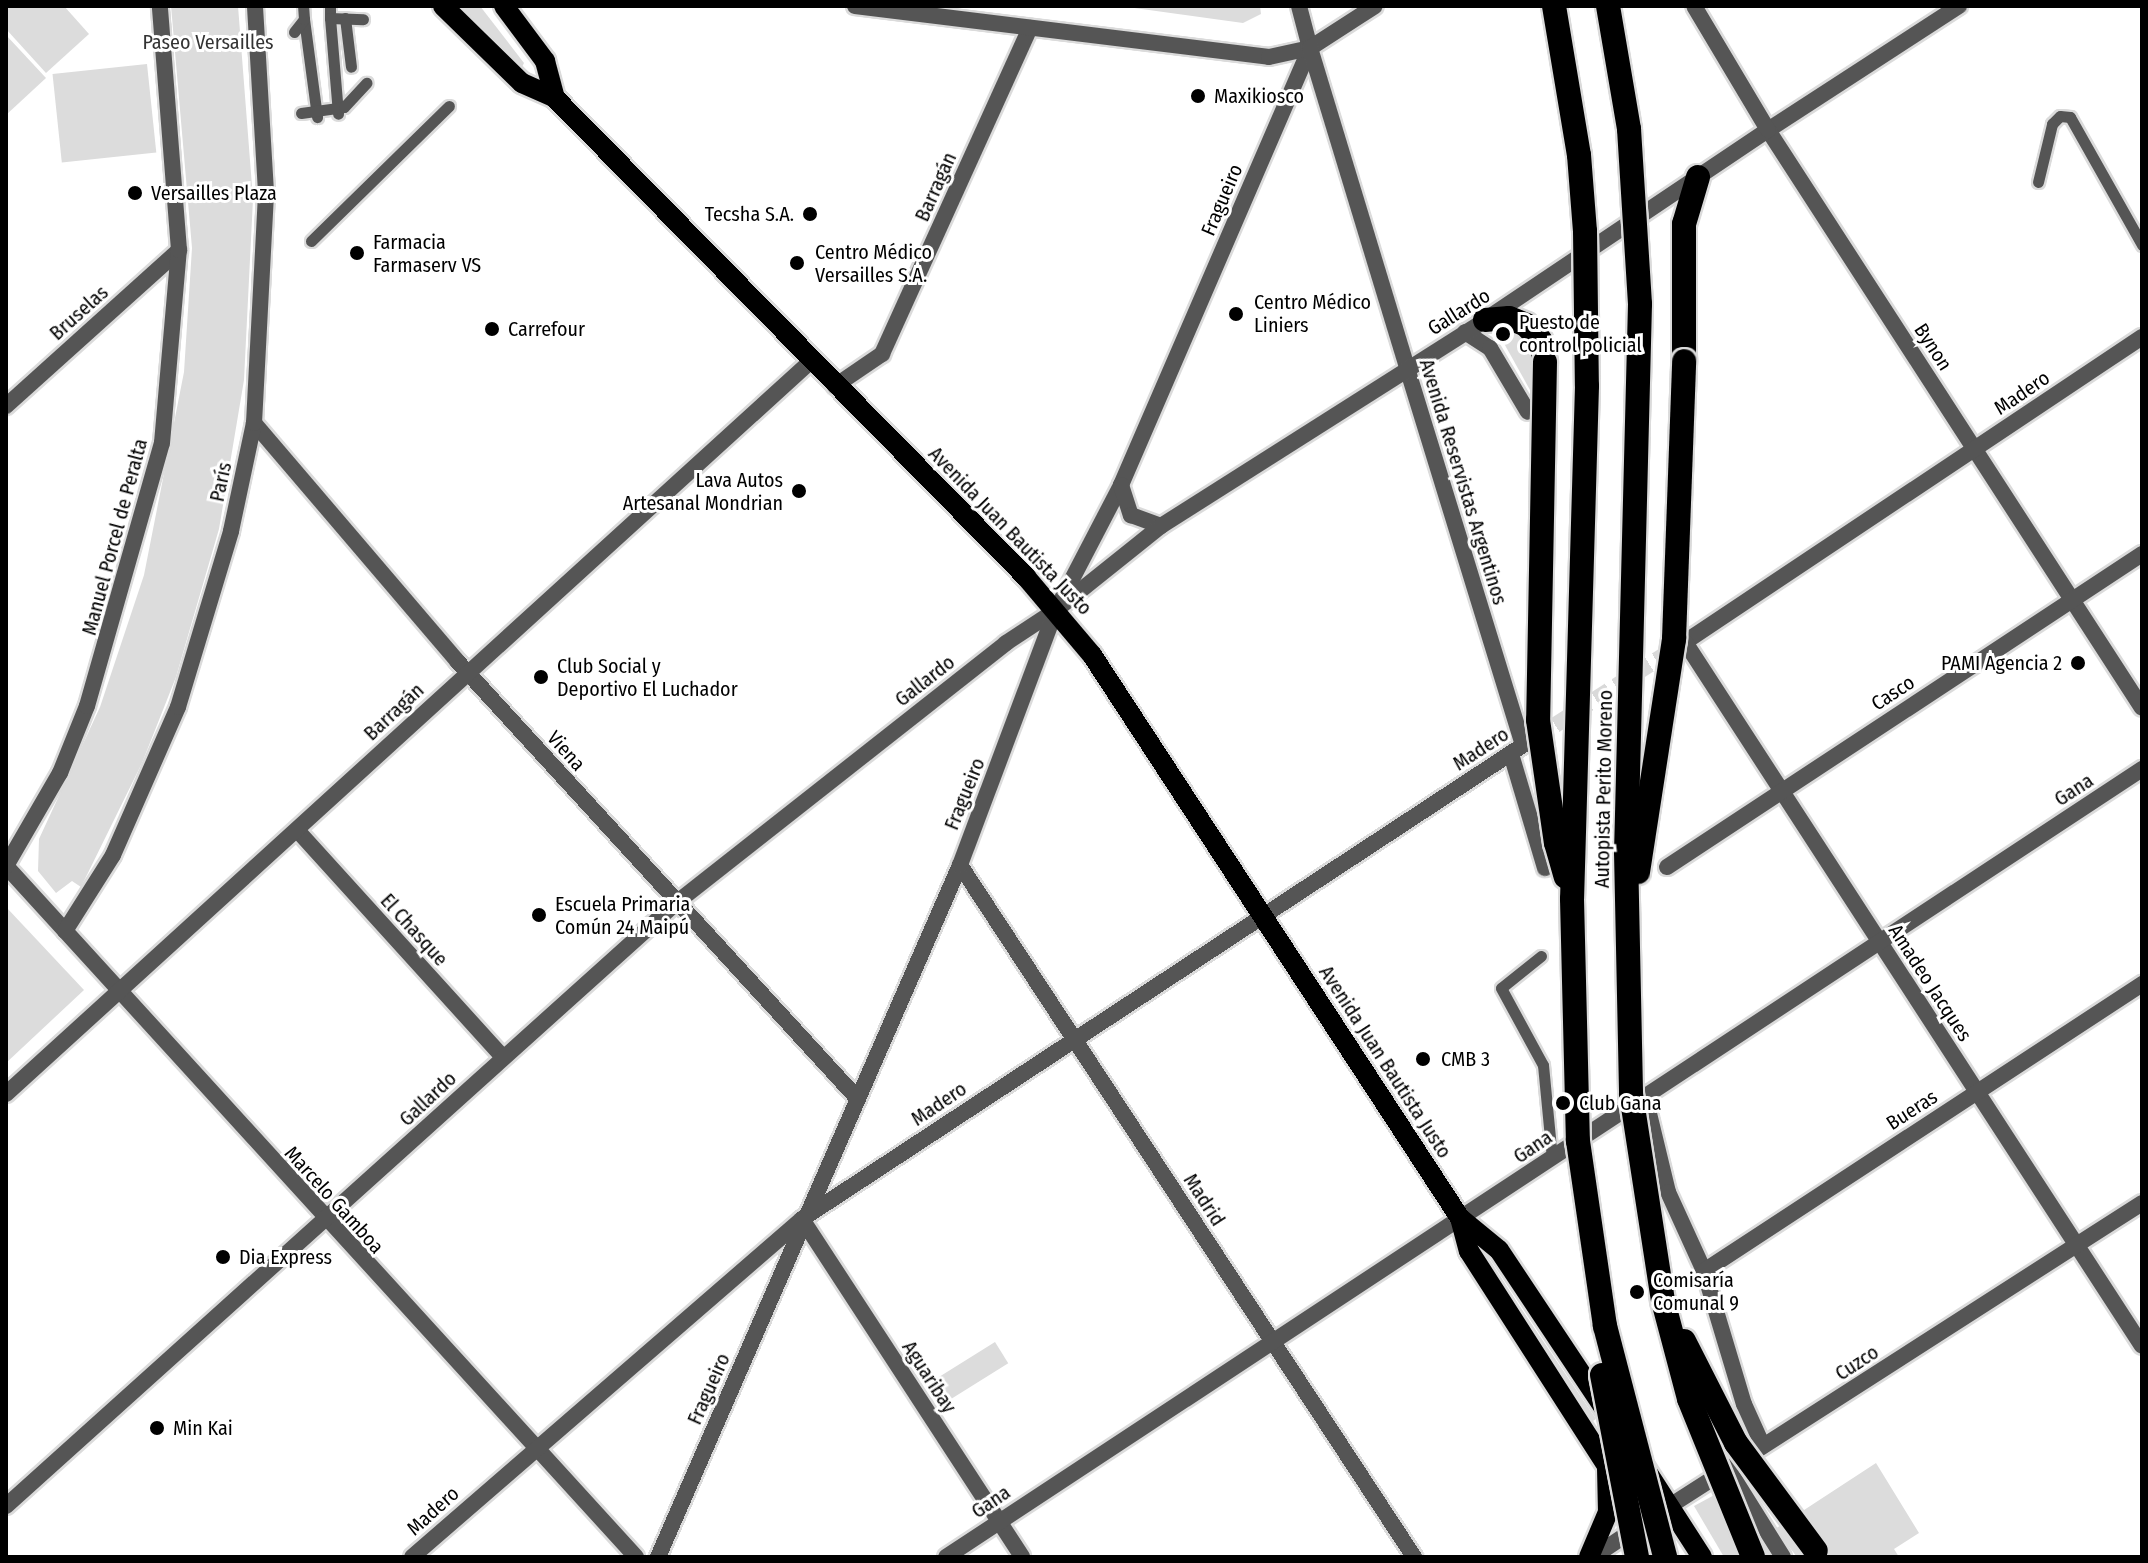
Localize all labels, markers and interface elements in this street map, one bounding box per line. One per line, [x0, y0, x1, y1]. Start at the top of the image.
park label: Paseo Versailles [142, 30, 274, 54]
place label: Maxikiosco [1214, 84, 1304, 108]
marker: Maxikiosco [1189, 87, 1207, 105]
street label: Barragán [910, 149, 962, 225]
street label: Fragueiro [1196, 161, 1248, 239]
place label: Versailles Plaza [151, 181, 277, 205]
marker: Versailles Plaza [126, 184, 144, 202]
place label: Tecsha S.A. [705, 202, 794, 226]
marker: Tecsha S.A. [801, 205, 819, 223]
place label: Farmacia Farmaserv VS [373, 230, 481, 277]
place label: Centro Médico Versailles S.A. [815, 240, 932, 287]
marker: Farmacia Farmaserv VS [348, 244, 366, 262]
marker: Centro Médico Versailles S.A. [786, 252, 808, 274]
street label: Bruselas [45, 281, 113, 345]
street label: Gallardo [1423, 284, 1495, 340]
place label: Centro Médico Liniers [1254, 290, 1371, 337]
marker: Centro Médico Liniers [1225, 303, 1247, 325]
place label: Puesto de control policial [1519, 310, 1642, 357]
place label: Carrefour [508, 317, 585, 341]
street label: Bynon [1909, 319, 1957, 375]
marker: Carrefour [483, 320, 501, 338]
marker: Puesto de control policial [1494, 325, 1512, 343]
street label: Avenida Reservistas Argentinos [1414, 356, 1512, 608]
street label: Madero [1990, 366, 2054, 420]
street label: Manuel Porcel de Peralta [77, 436, 153, 638]
street label: Avenida Juan Bautista Justo [923, 442, 1097, 620]
street label: París [205, 460, 237, 504]
place label: Lava Autos Artesanal Mondrian [623, 468, 783, 515]
marker: Lava Autos Artesanal Mondrian [790, 482, 808, 500]
street label: Gallardo [890, 650, 960, 712]
place label: PAMI Agencia 2 [1941, 651, 2062, 675]
place label: Club Social y Deportivo El Luchador [557, 654, 738, 701]
marker: PAMI Agencia 2 [2069, 654, 2087, 672]
marker: Club Social y Deportivo El Luchador [532, 668, 550, 686]
street label: Casco [1867, 670, 1919, 716]
street label: Barragán [359, 678, 429, 746]
street label: Autopista Perito Moreno [1590, 690, 1618, 888]
street label: Madero [1449, 722, 1513, 776]
street label: Viena [542, 726, 590, 776]
street label: Fragueiro [940, 754, 990, 834]
street label: Gana [2050, 769, 2098, 811]
street label: El Chasque [375, 889, 453, 971]
place label: Escuela Primaria Común 24 Maipú [555, 892, 690, 939]
marker: Escuela Primaria Común 24 Maipú [530, 906, 548, 924]
street label: Amadeo Jacques [1883, 920, 1977, 1046]
street label: Avenida Juan Bautista Justo [1314, 961, 1456, 1163]
place label: CMB 3 [1441, 1047, 1490, 1071]
marker: CMB 3 [1412, 1048, 1434, 1070]
street label: Gallardo [395, 1067, 461, 1131]
street label: Madero [907, 1077, 971, 1131]
street label: Bueras [1882, 1085, 1942, 1135]
place label: Club Gana [1579, 1091, 1662, 1115]
marker: Club Gana [1554, 1094, 1572, 1112]
street label: Gana [1509, 1125, 1557, 1169]
street label: Marcelo Gamboa [279, 1141, 389, 1259]
street label: Madrid [1178, 1169, 1230, 1231]
place label: Dia Express [239, 1245, 332, 1269]
marker: Dia Express [214, 1248, 232, 1266]
place label: Comisaría Comunal 9 [1653, 1268, 1739, 1315]
marker: Comisaría Comunal 9 [1628, 1283, 1646, 1301]
street label: Aguaribay [897, 1337, 961, 1417]
street label: Cuzco [1831, 1340, 1883, 1386]
street label: Fragueiro [683, 1350, 735, 1428]
place label: Min Kai [173, 1416, 233, 1440]
marker: Min Kai [148, 1419, 166, 1437]
street label: Gana [967, 1480, 1015, 1524]
street label: Madero [402, 1481, 464, 1541]

